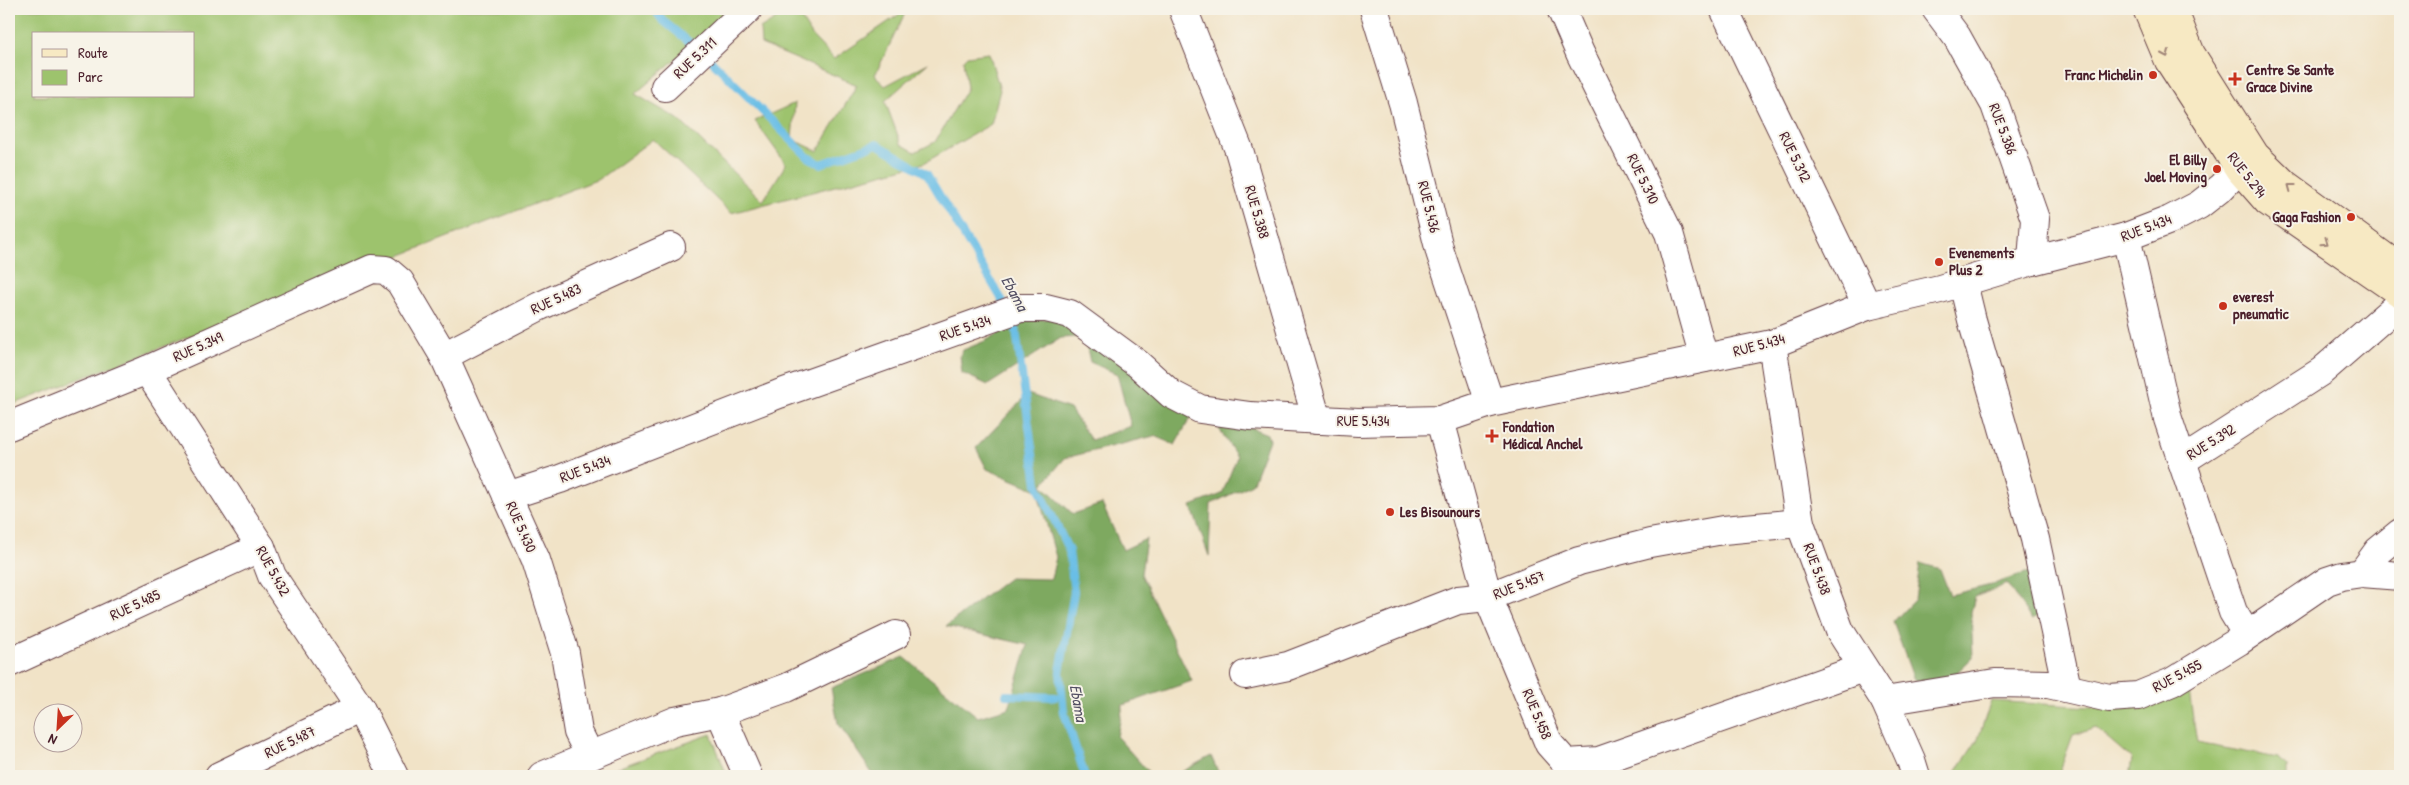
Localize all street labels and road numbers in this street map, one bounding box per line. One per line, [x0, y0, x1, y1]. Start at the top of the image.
street label: RUE 5.311 [668, 32, 721, 83]
street label: RUE 5.386 [1984, 100, 2023, 158]
street label: RUE 5.312 [1774, 128, 1817, 186]
street label: RUE 5.294 [2223, 147, 2272, 202]
street label: RUE 5.310 [1622, 150, 1665, 208]
street label: RUE 5.436 [1413, 179, 1446, 235]
street label: RUE 5.388 [1240, 183, 1275, 241]
street label: RUE 5.434 [2117, 208, 2175, 247]
street label: RUE 5.483 [527, 278, 585, 319]
street label: RUE 5.434 [937, 309, 994, 346]
street label: RUE 5.349 [170, 326, 227, 367]
street label: RUE 5.434 [1731, 327, 1787, 361]
street label: RUE 5.434 [1337, 410, 1390, 431]
street label: RUE 5.392 [2182, 418, 2239, 465]
street label: RUE 5.434 [556, 449, 614, 488]
street label: RUE 5.430 [501, 498, 542, 556]
street label: RUE 5.438 [1798, 540, 1836, 598]
street label: RUE 5.432 [251, 542, 296, 599]
street label: RUE 5.457 [1490, 565, 1548, 604]
street label: RUE 5.485 [106, 584, 164, 625]
street label: RUE 5.455 [2148, 654, 2206, 697]
street label: RUE 5.458 [1517, 685, 1558, 742]
street label: RUE 5.487 [261, 720, 319, 763]

